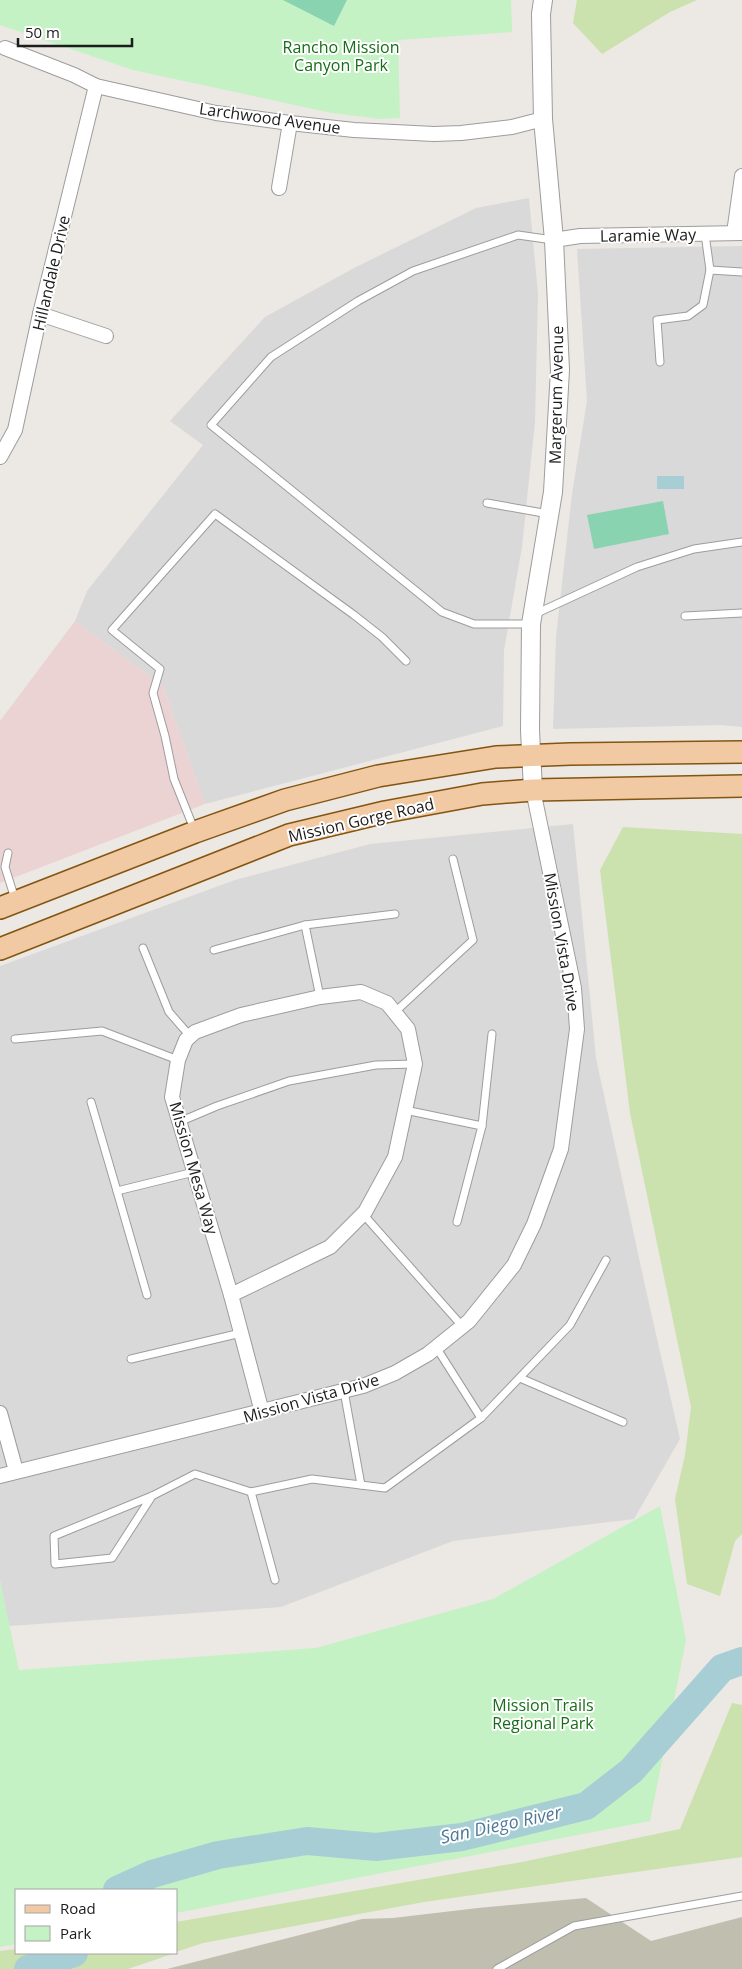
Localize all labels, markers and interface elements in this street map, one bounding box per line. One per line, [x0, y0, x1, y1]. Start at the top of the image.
scale bar [18, 15, 131, 47]
text: 50 m [25, 22, 60, 42]
park label: Rancho Mission Canyon Park [283, 36, 400, 76]
street label: Larchwood Avenue [198, 97, 342, 139]
street label: Hillandale Drive [27, 213, 75, 333]
street label: Laramie Way [600, 223, 697, 247]
street label: Margerum Avenue [544, 326, 568, 464]
street label: Mission Gorge Road [286, 793, 436, 847]
street label: Mission Vista Drive [539, 871, 585, 1013]
street label: Mission Mesa Way [165, 1099, 224, 1238]
street label: Mission Vista Drive [240, 1368, 382, 1428]
park label: Mission Trails Regional Park [492, 1694, 594, 1734]
water label: San Diego River [438, 1799, 564, 1849]
legend [15, 1889, 178, 1954]
text: Road [60, 1898, 96, 1918]
text: Park [60, 1923, 91, 1943]

